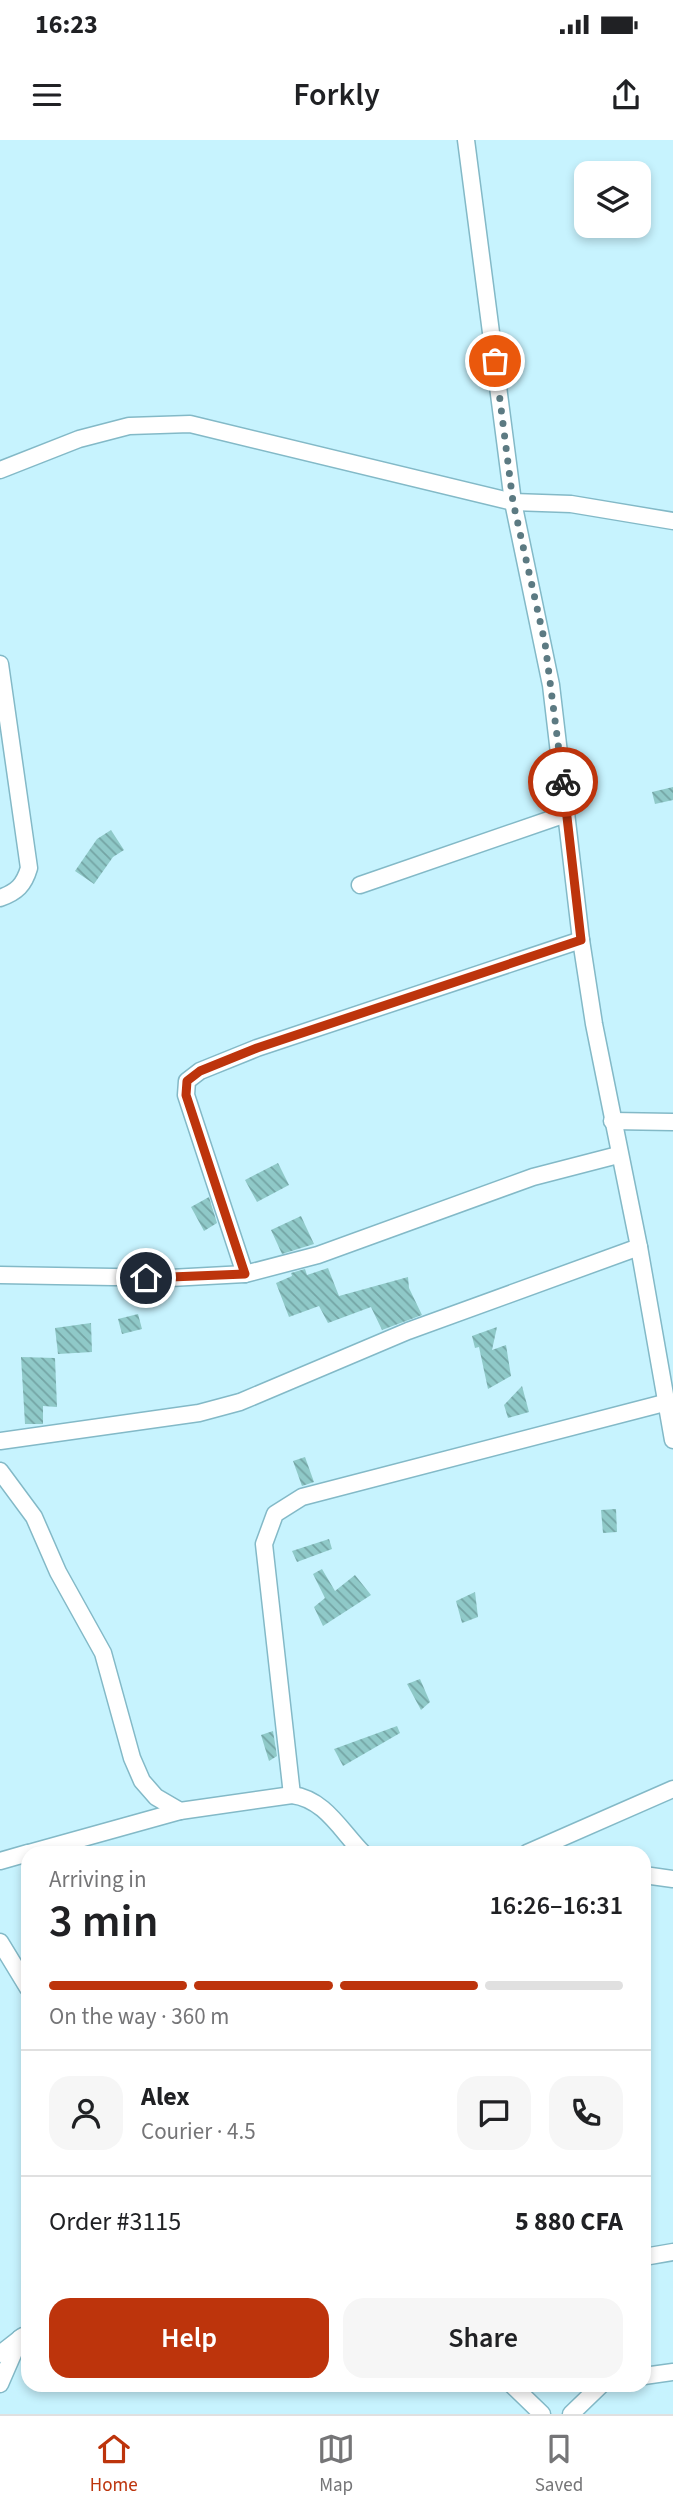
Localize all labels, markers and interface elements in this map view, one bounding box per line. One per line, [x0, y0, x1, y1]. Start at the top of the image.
text: 16:23 [35, 6, 98, 43]
text: Forkly [293, 72, 380, 118]
icon: menu [28, 76, 66, 114]
icon: share [607, 76, 645, 114]
map controls [574, 161, 651, 238]
button: layers [574, 161, 651, 238]
pin [465, 331, 525, 391]
icon: bag [476, 342, 514, 380]
courier [528, 747, 598, 817]
icon: bike [544, 763, 582, 801]
pin [116, 1248, 176, 1308]
icon: home [127, 1259, 165, 1297]
text: Arriving in [49, 1863, 147, 1896]
text: 16:26–16:31 [490, 1887, 623, 1924]
text: 3 min [49, 1889, 158, 1954]
text: On the way · 360 m [49, 2000, 229, 2033]
button: person [49, 2076, 123, 2150]
button: chat [457, 2076, 531, 2150]
button: phone [549, 2076, 623, 2150]
text: Alex [141, 2078, 190, 2115]
text: Courier · 4.5 [141, 2115, 256, 2148]
text: Order #3115 [49, 2203, 181, 2240]
text: 5 880 CFA [515, 2203, 623, 2240]
button: Help [49, 2298, 329, 2378]
button: Share [343, 2298, 623, 2378]
tab: Home [90, 2430, 138, 2499]
tab: Map [317, 2430, 355, 2499]
tab: Saved [535, 2430, 583, 2499]

